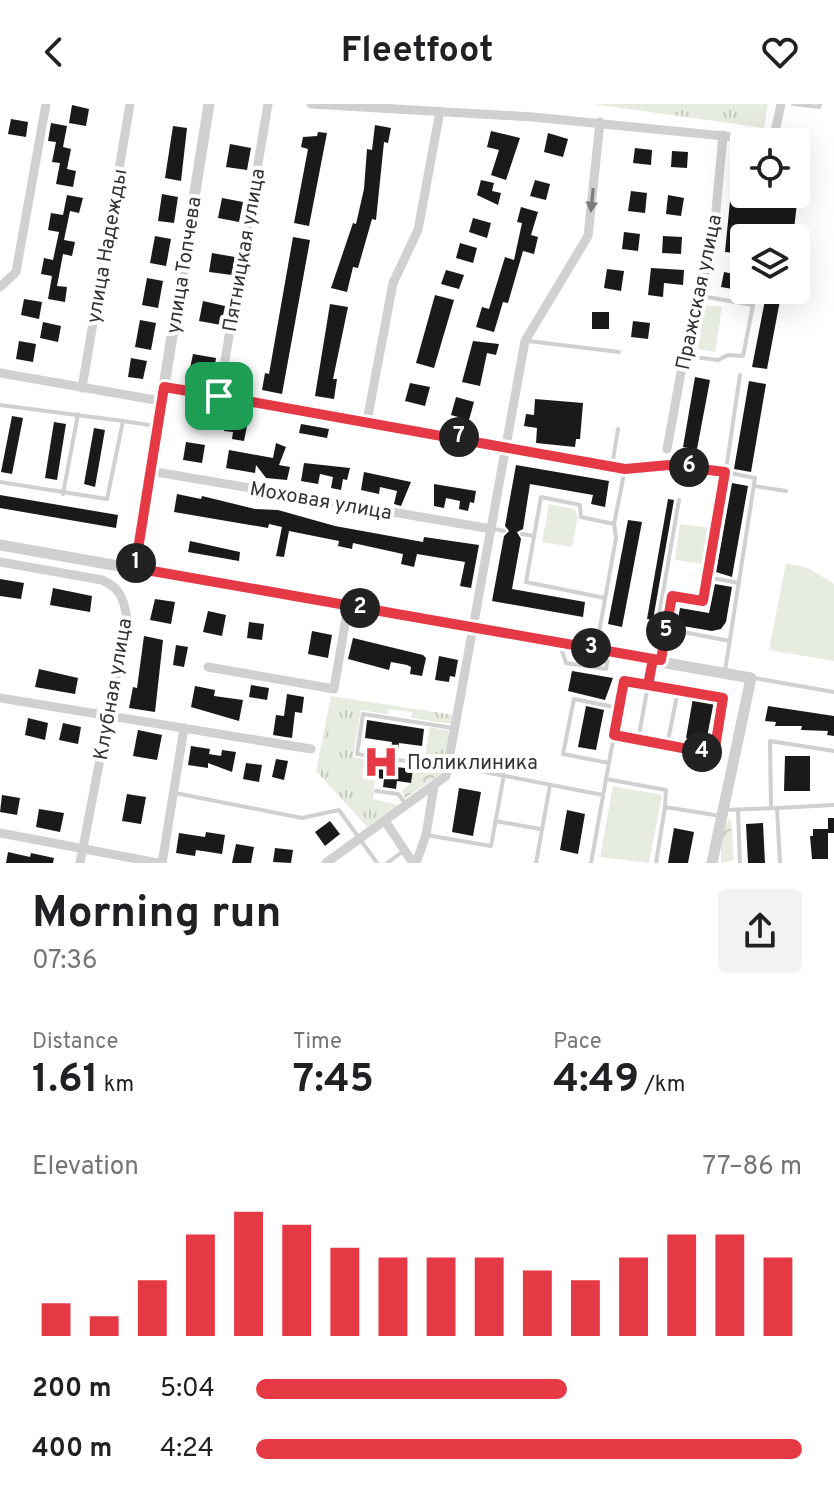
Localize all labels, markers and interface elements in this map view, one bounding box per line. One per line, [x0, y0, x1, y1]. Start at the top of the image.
text: Fleetfoot [341, 29, 493, 75]
icon: back [32, 30, 76, 74]
icon: heart [758, 30, 802, 74]
map controls [730, 128, 810, 304]
button: locate [730, 128, 810, 208]
street label: Пятницкая улица [218, 166, 272, 334]
street label: улица Надежды [82, 167, 134, 326]
one-way arrow [585, 188, 598, 213]
street label: улица Топчева [161, 195, 209, 336]
street label: Пражская улица [671, 212, 729, 373]
button: layers [730, 224, 810, 304]
pin [185, 362, 253, 430]
icon: arrive [197, 374, 241, 418]
pin: 7 [439, 417, 479, 457]
text: 7 [453, 423, 465, 450]
pin: 6 [669, 447, 709, 487]
text: 6 [682, 453, 696, 480]
street label: Моховая улица [248, 477, 394, 527]
pin: 1 [116, 543, 156, 583]
text: 1 [132, 549, 140, 576]
pin: 2 [340, 588, 380, 628]
text: 2 [353, 594, 367, 621]
pin: 5 [646, 611, 686, 651]
street label: Клубная улица [89, 616, 139, 762]
text: 5 [659, 617, 673, 644]
pin: 3 [571, 628, 611, 668]
text: 3 [584, 634, 598, 661]
pin: 4 [682, 732, 722, 772]
text: 4 [695, 738, 709, 765]
hospital icon: Поликлиника [362, 743, 400, 781]
place label: Поликлиника [407, 751, 538, 777]
text: Morning run [32, 887, 282, 943]
button: share [718, 889, 802, 973]
text: 07:36 [32, 945, 97, 978]
text: Distance [32, 1029, 118, 1056]
text: Time [293, 1029, 342, 1056]
text: Pace [553, 1029, 602, 1056]
text: 1.61 [32, 1056, 99, 1106]
text: 7:45 [293, 1056, 374, 1106]
text: 4:49 [553, 1056, 639, 1106]
text: km [99, 1072, 134, 1099]
text: /km [639, 1072, 685, 1099]
text: Elevation [32, 1151, 139, 1184]
text: 77–86 m [702, 1151, 802, 1184]
text: 200 m [32, 1373, 111, 1406]
text: 5:04 [160, 1373, 215, 1406]
text: 400 m [32, 1433, 112, 1466]
text: 4:24 [160, 1433, 214, 1466]

